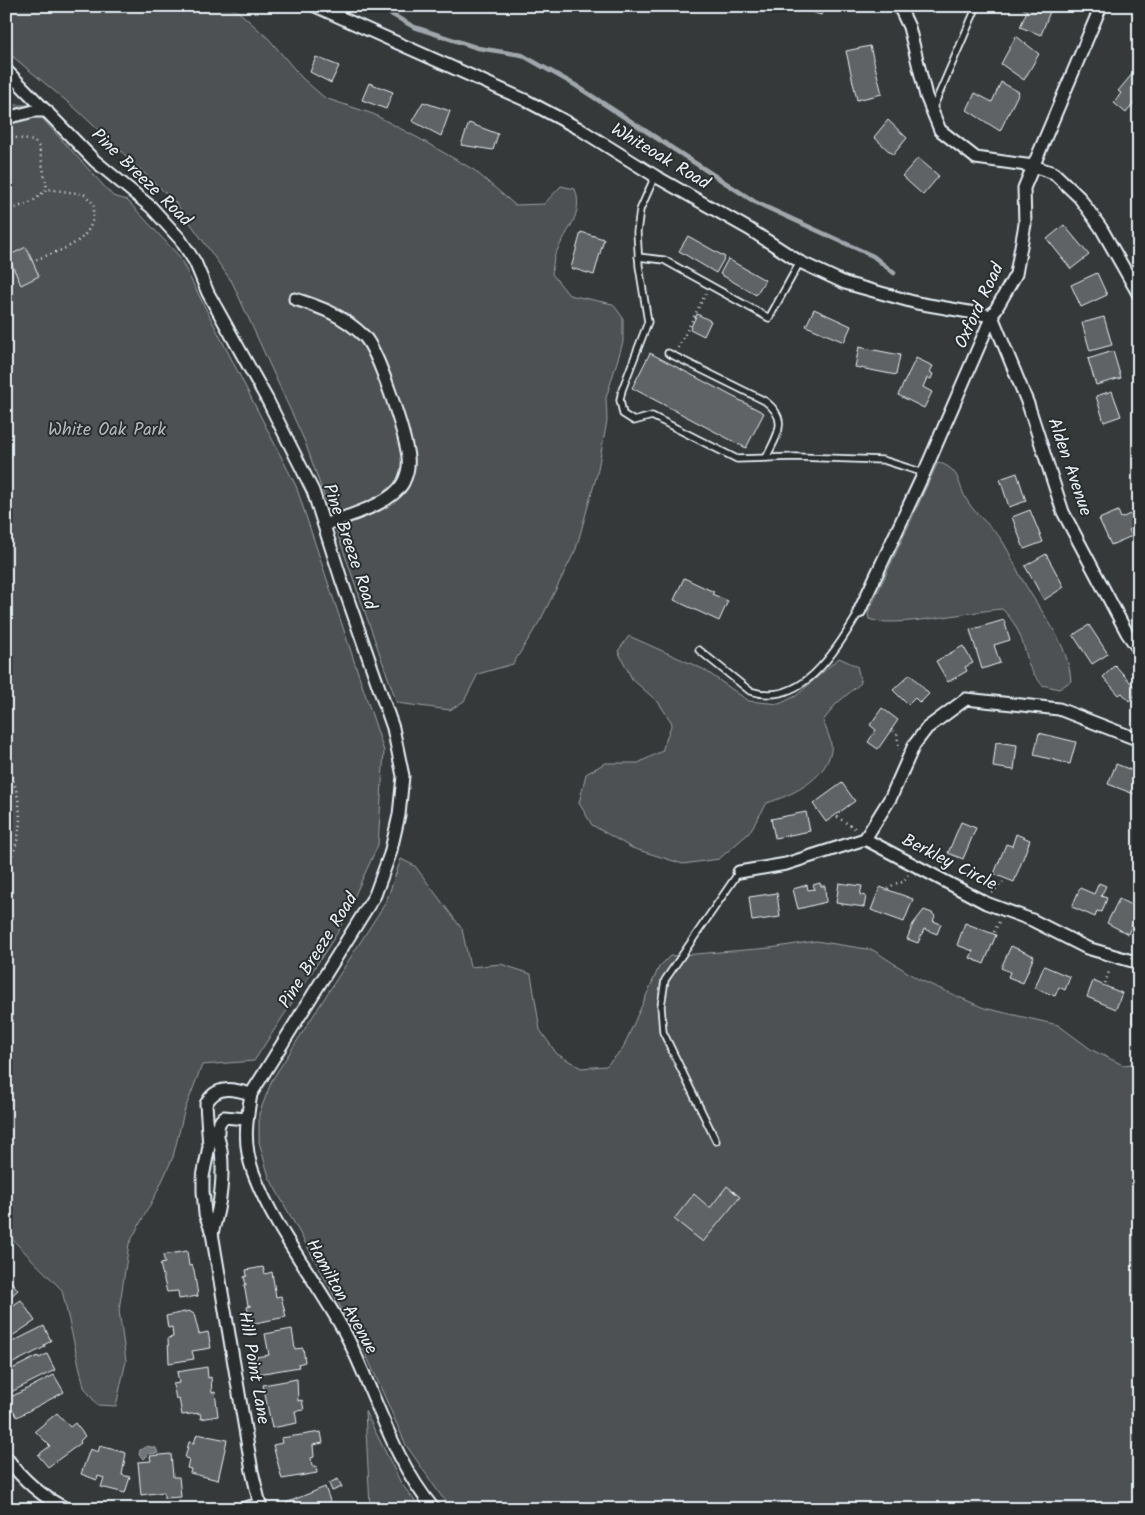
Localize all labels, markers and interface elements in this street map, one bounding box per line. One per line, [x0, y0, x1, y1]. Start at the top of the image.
street label: Whiteoak Road [605, 116, 716, 199]
street label: Pine Breeze Road [83, 122, 199, 235]
street label: Oxford Road [947, 257, 1013, 354]
street label: Alden Avenue [1039, 414, 1099, 520]
park label: White Oak Park [48, 416, 167, 445]
street label: Pine Breeze Road [314, 480, 385, 615]
street label: Berkley Circle [896, 827, 1002, 899]
street label: Pine Breeze Road [272, 887, 367, 1015]
street label: Hamilton Avenue [297, 1234, 385, 1360]
street label: Hill Point Lane [229, 1309, 277, 1427]

